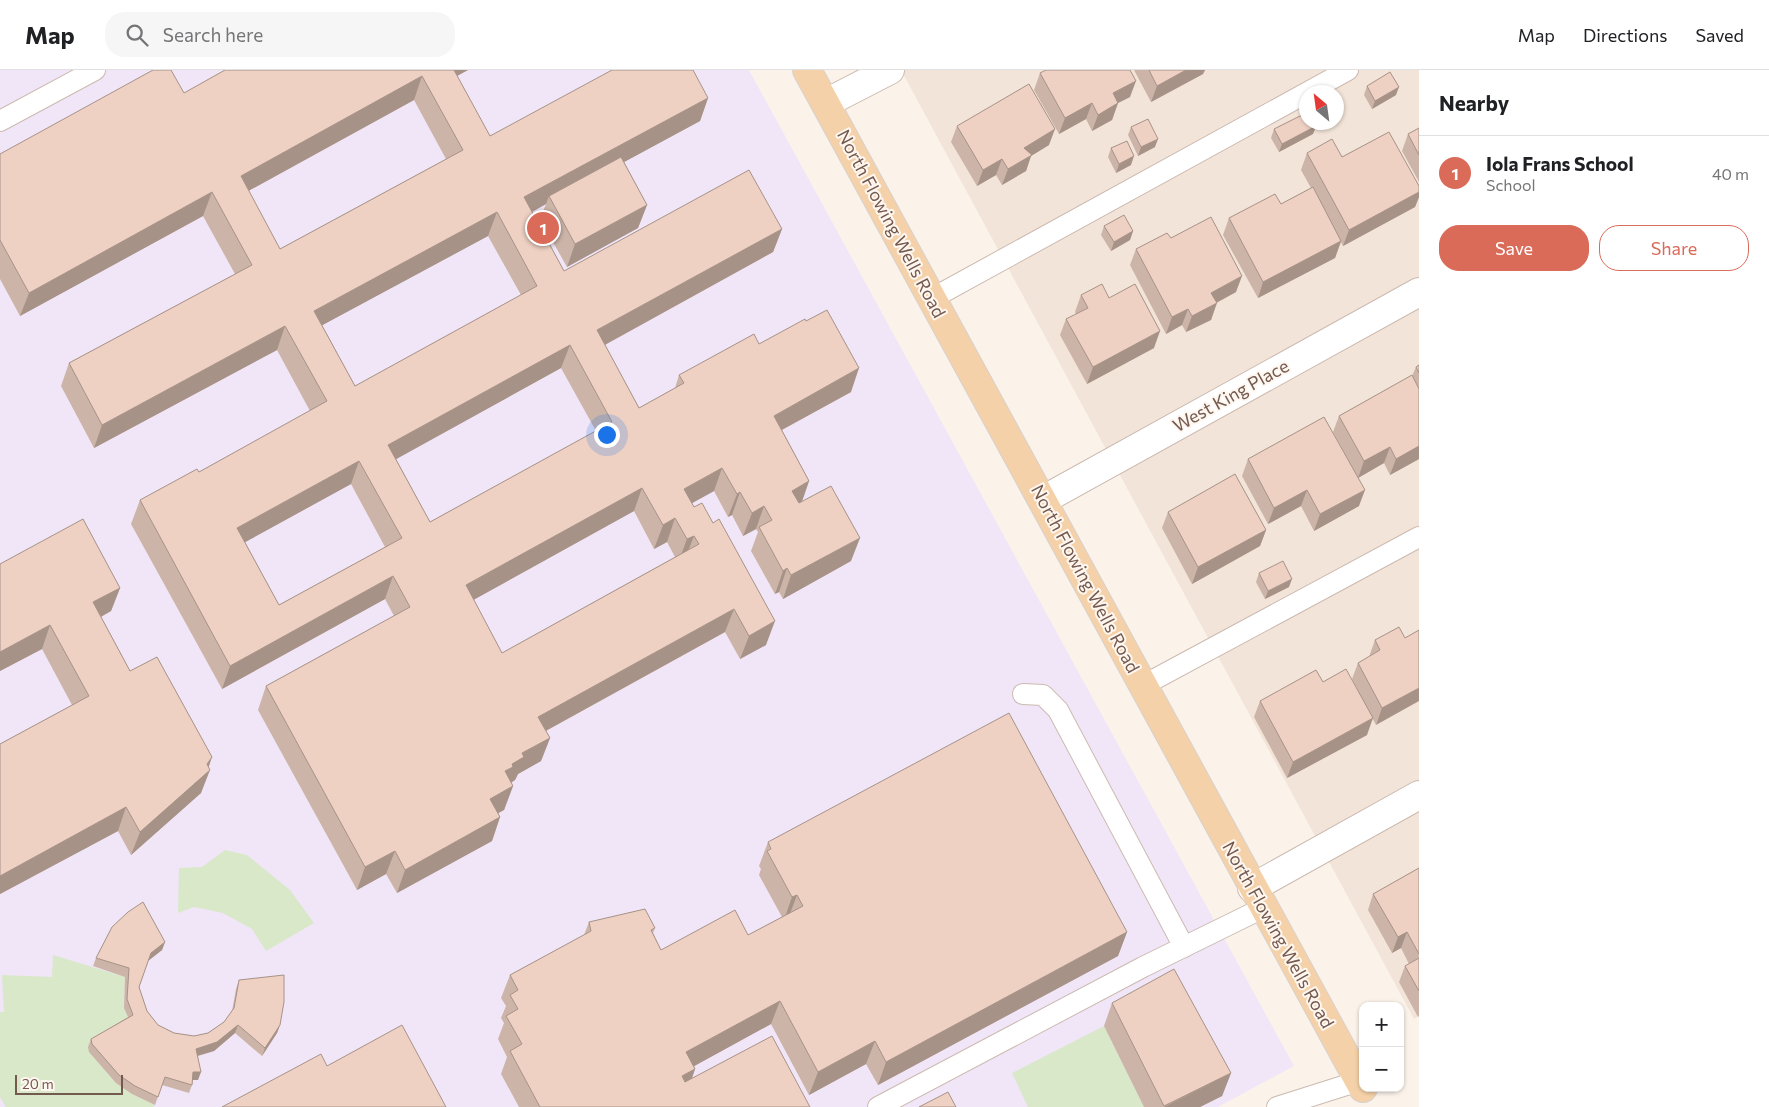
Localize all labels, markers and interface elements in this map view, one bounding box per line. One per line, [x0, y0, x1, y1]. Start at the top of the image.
search box [105, 12, 455, 57]
text: Map [25, 20, 75, 49]
icon: search [123, 21, 151, 49]
text: Search here [163, 23, 263, 46]
text: Map [1518, 24, 1555, 46]
text: Directions [1583, 24, 1667, 46]
text: Saved [1695, 24, 1744, 46]
north arrow [1299, 85, 1344, 130]
text: Nearby [1439, 90, 1509, 115]
street label: North Flowing Wells Road [833, 126, 951, 321]
text: Iola Frans School [1486, 152, 1634, 175]
text: 1 [1451, 164, 1459, 183]
text: 40 m [1712, 164, 1749, 183]
text: School [1486, 175, 1536, 194]
pin: 1 [527, 209, 559, 247]
button: Save [1439, 225, 1589, 271]
button: Share [1599, 225, 1749, 271]
street label: West King Place [1169, 354, 1292, 436]
your location [594, 422, 620, 448]
street label: North Flowing Wells Road [1027, 481, 1145, 676]
street label: North Flowing Wells Road [1218, 837, 1339, 1032]
map controls [1359, 1002, 1404, 1092]
button: + [1359, 1002, 1404, 1047]
button: − [1359, 1047, 1404, 1092]
scale bar [15, 1072, 122, 1095]
text: 20 m [22, 1075, 54, 1092]

